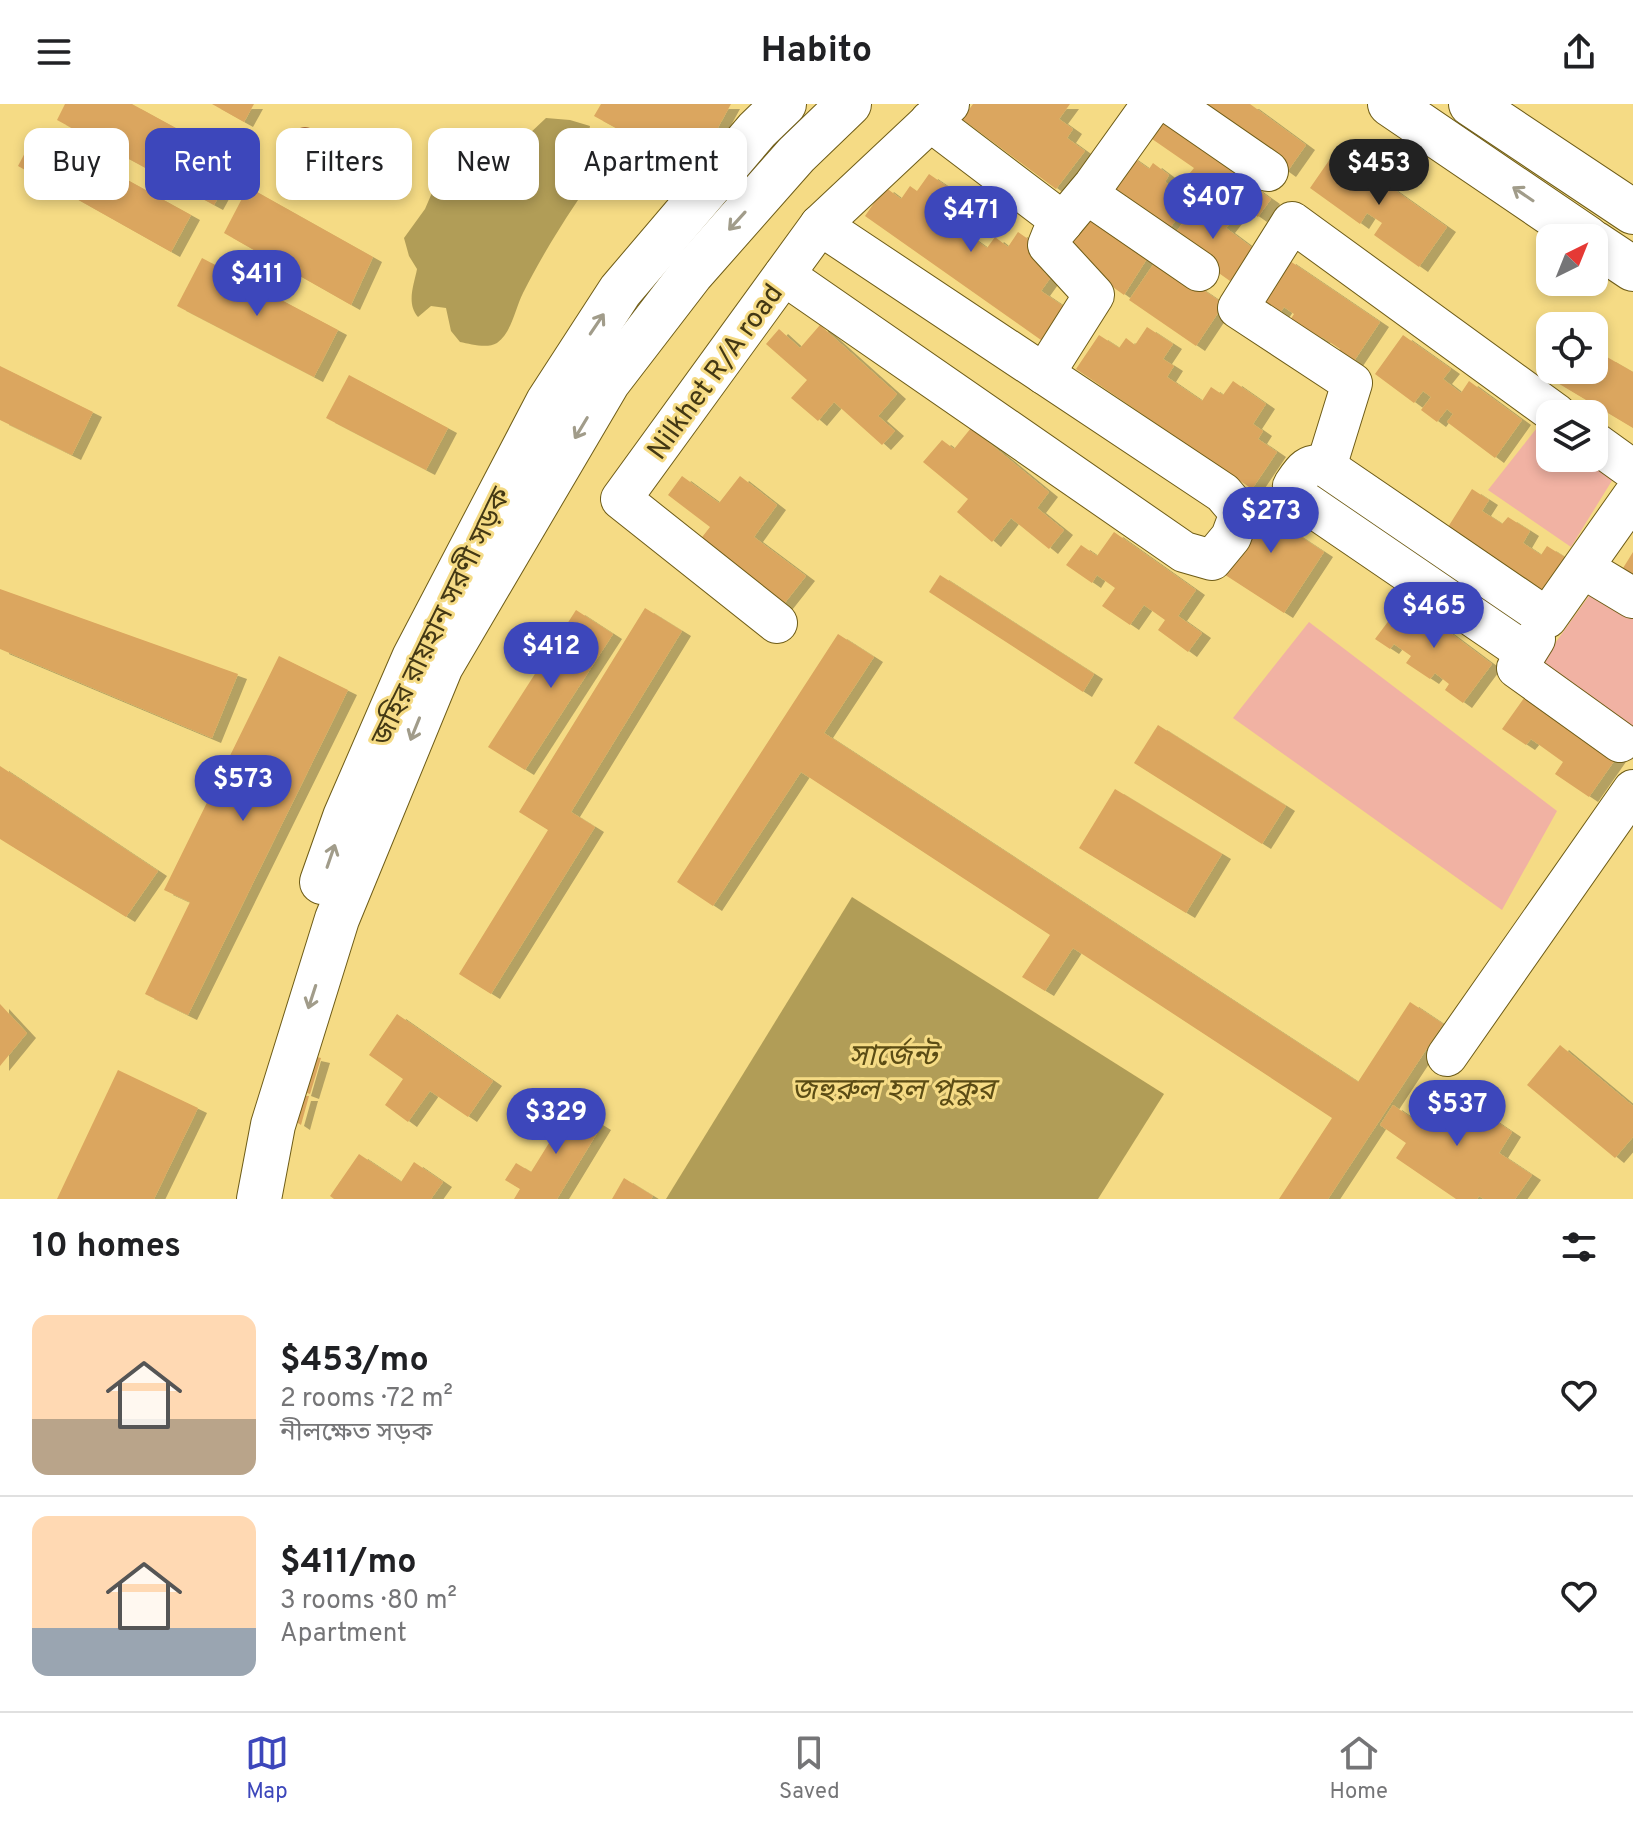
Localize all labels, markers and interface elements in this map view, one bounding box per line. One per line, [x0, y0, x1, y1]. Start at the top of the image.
text: Habito [761, 29, 872, 75]
icon: menu [32, 30, 76, 74]
icon: share [1557, 30, 1601, 74]
chip: Buy [24, 128, 129, 200]
chip: Rent [145, 128, 260, 200]
chip: Filters [276, 128, 412, 200]
chip: New [428, 128, 539, 200]
chip: Apartment [555, 128, 747, 200]
pin: $453 [1332, 139, 1426, 207]
text: $453 [1347, 148, 1411, 181]
pin: $407 [1166, 173, 1260, 241]
text: $407 [1182, 182, 1244, 215]
pin: $471 [924, 186, 1018, 254]
one-way arrow [1512, 186, 1534, 202]
text: $471 [942, 195, 1000, 228]
one-way arrow [729, 210, 747, 230]
north arrow [1536, 224, 1608, 296]
map controls [1536, 224, 1608, 472]
pin: $411 [210, 250, 304, 318]
text: $411 [230, 259, 284, 292]
street label: Nilkhet R/A road [640, 278, 792, 468]
button: locate [1536, 312, 1608, 384]
one-way arrow [590, 313, 606, 336]
button: layers [1536, 400, 1608, 472]
one-way arrow [573, 416, 589, 439]
street label: জহির রায়হান সরণী সড়ক [363, 482, 521, 753]
pin: $273 [1224, 487, 1318, 555]
text: $273 [1241, 496, 1301, 529]
pin: $465 [1387, 582, 1481, 650]
text: $465 [1402, 591, 1466, 624]
pin: $412 [504, 622, 598, 690]
text: $412 [522, 631, 580, 664]
one-way arrow [407, 716, 421, 741]
pin: $573 [196, 755, 290, 823]
text: $573 [213, 764, 273, 797]
one-way arrow [325, 844, 339, 869]
one-way arrow [304, 984, 319, 1010]
water label: সার্জেন্ট জহুরুল হল পুকুর [791, 1037, 1000, 1110]
pin: $537 [1410, 1080, 1504, 1148]
pin: $329 [509, 1088, 603, 1156]
text: $537 [1427, 1089, 1487, 1122]
text: $329 [525, 1097, 587, 1130]
icon: filters [1557, 1225, 1601, 1269]
text: 10 homes [32, 1226, 181, 1269]
text: $453/mo [280, 1340, 429, 1383]
icon: home [96, 1347, 192, 1443]
icon: heart [1557, 1373, 1601, 1417]
text: 2 rooms · 72 m² [280, 1383, 453, 1416]
text: নীলক্ষেত সড়ক [280, 1417, 432, 1450]
text: $411/mo [280, 1542, 417, 1585]
icon: home [96, 1548, 192, 1644]
icon: heart [1557, 1574, 1601, 1618]
text: 3 rooms · 80 m² [280, 1585, 457, 1618]
text: Apartment [280, 1618, 407, 1651]
tab: Map [245, 1731, 289, 1806]
tab: Saved [779, 1731, 840, 1806]
tab: Home [1330, 1731, 1388, 1806]

